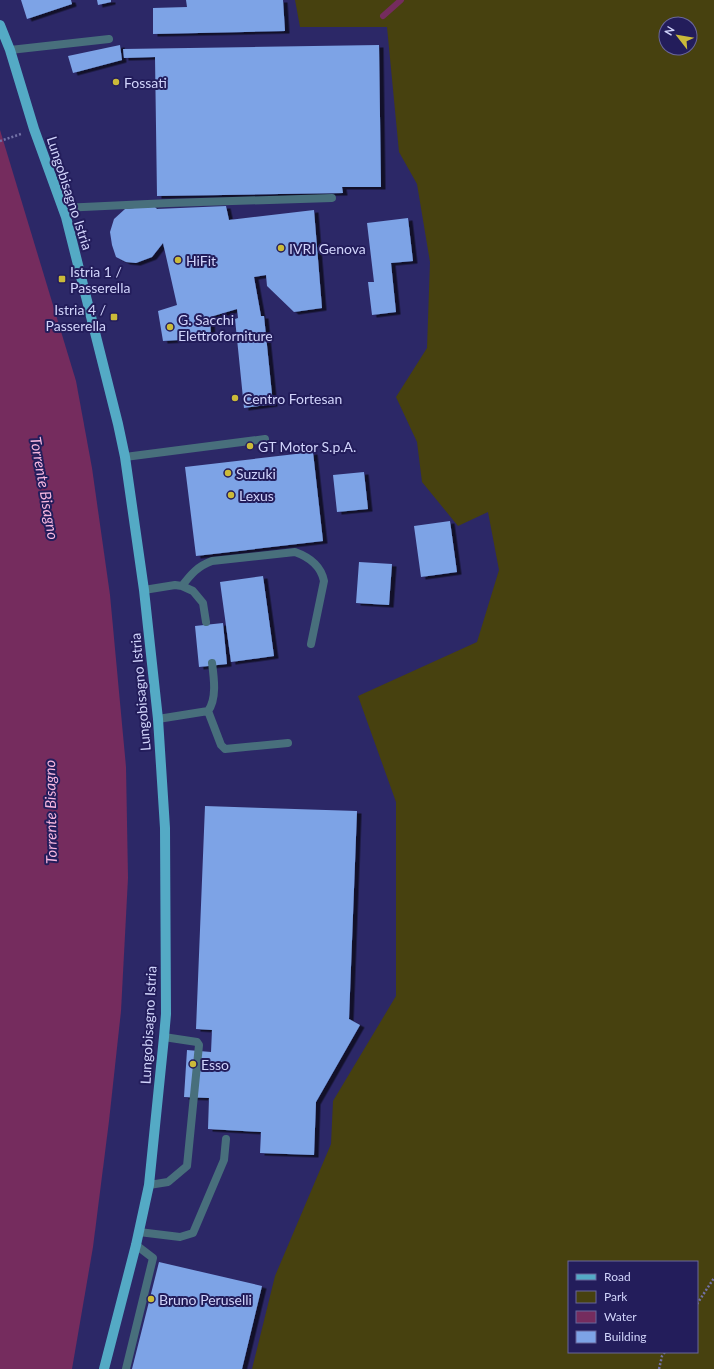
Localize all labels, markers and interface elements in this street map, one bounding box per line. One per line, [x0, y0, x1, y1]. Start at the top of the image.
north arrow [658, 16, 698, 56]
text: N [661, 24, 677, 38]
place label: Fossati [124, 74, 167, 91]
marker: Fossati [111, 77, 121, 87]
street label: Lungobisagno Istria [44, 134, 96, 252]
place label: IVRI Genova [289, 240, 366, 257]
marker: IVRI Genova [276, 243, 286, 253]
place label: HiFit [186, 252, 216, 269]
marker: HiFit [173, 255, 183, 265]
place label: Istria 1 / Passerella [70, 263, 130, 296]
marker: Istria 1 / Passerella [57, 274, 67, 284]
place label: Istria 4 / Passerella [46, 301, 106, 334]
place label: G. Sacchi Elettroforniture [178, 311, 273, 344]
marker: Istria 4 / Passerella [109, 312, 119, 322]
marker: G. Sacchi Elettroforniture [165, 322, 175, 332]
place label: Centro Fortesan [243, 390, 342, 407]
marker: Centro Fortesan [230, 393, 240, 403]
water label: Torrente Bisagno [27, 435, 63, 541]
place label: GT Motor S.p.A. [258, 438, 356, 455]
marker: GT Motor S.p.A. [245, 441, 255, 451]
place label: Suzuki [236, 465, 276, 482]
marker: Suzuki [223, 468, 233, 478]
place label: Lexus [239, 487, 274, 504]
marker: Lexus [226, 490, 236, 500]
street label: Lungobisagno Istria [126, 632, 154, 752]
water label: Torrente Bisagno [40, 760, 60, 864]
street label: Lungobisagno Istria [136, 965, 160, 1085]
place label: Esso [201, 1056, 229, 1073]
marker: Esso [188, 1059, 198, 1069]
legend [568, 1261, 698, 1353]
text: Road [604, 1269, 631, 1284]
text: Park [604, 1289, 628, 1304]
place label: Bruno Peruselli [159, 1291, 252, 1308]
marker: Bruno Peruselli [146, 1294, 156, 1304]
text: Water [604, 1309, 637, 1324]
text: Building [604, 1329, 647, 1344]

